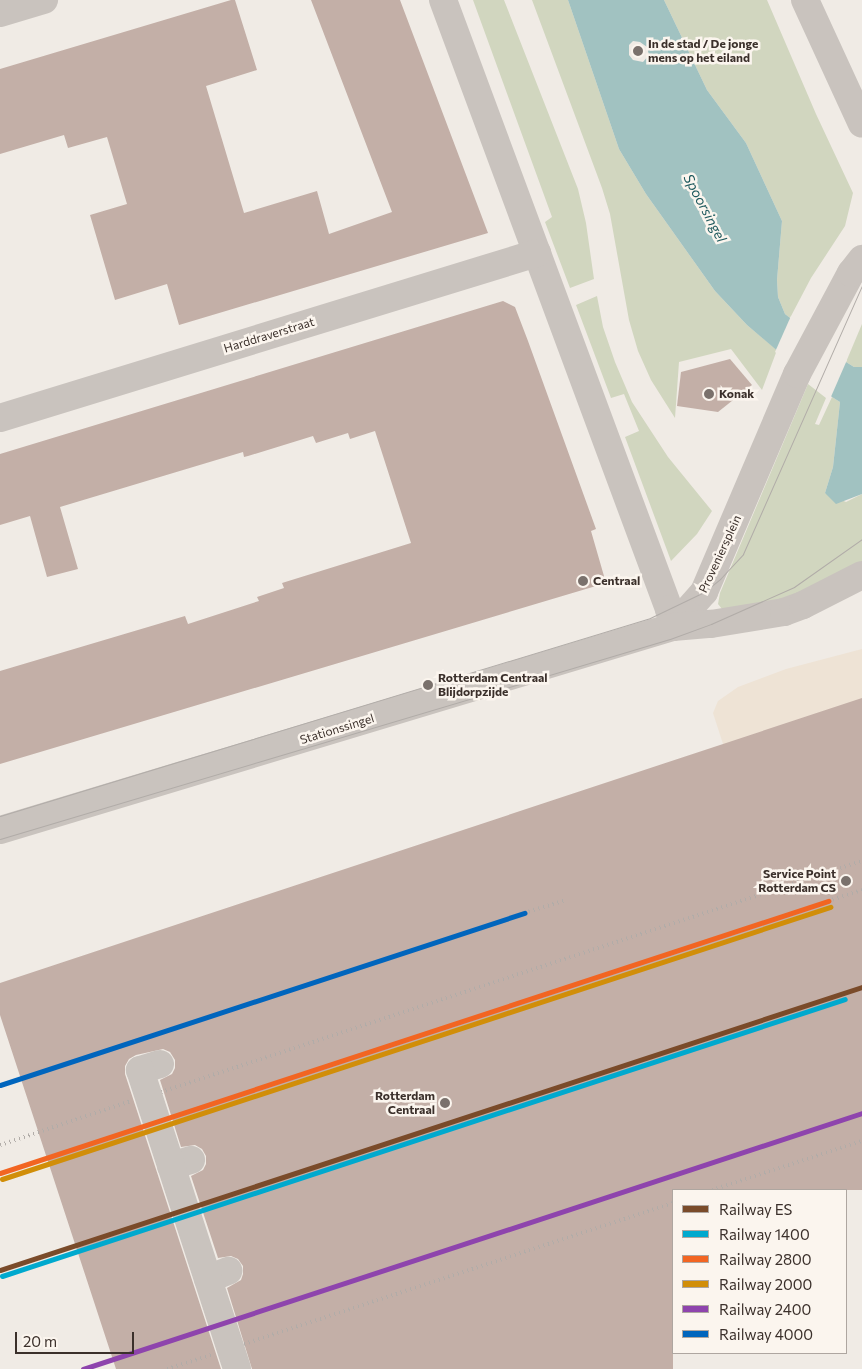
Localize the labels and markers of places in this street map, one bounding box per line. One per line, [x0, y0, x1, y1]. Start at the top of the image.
place label: In de stad / De jonge mens op het eiland [648, 37, 758, 65]
marker: In de stad / De jonge mens op het eiland [632, 45, 644, 57]
place label: Konak [719, 387, 754, 401]
marker: Konak [703, 388, 715, 400]
place label: Centraal [593, 574, 640, 588]
marker: Centraal [577, 575, 589, 587]
place label: Rotterdam Centraal Blijdorpzijde [438, 671, 548, 699]
marker: Rotterdam Centraal Blijdorpzijde [422, 679, 434, 691]
place label: Service Point Rotterdam CS [758, 867, 836, 895]
marker: Service Point Rotterdam CS [840, 875, 852, 887]
place label: Rotterdam Centraal [375, 1089, 435, 1117]
marker: Rotterdam Centraal [439, 1097, 451, 1109]

